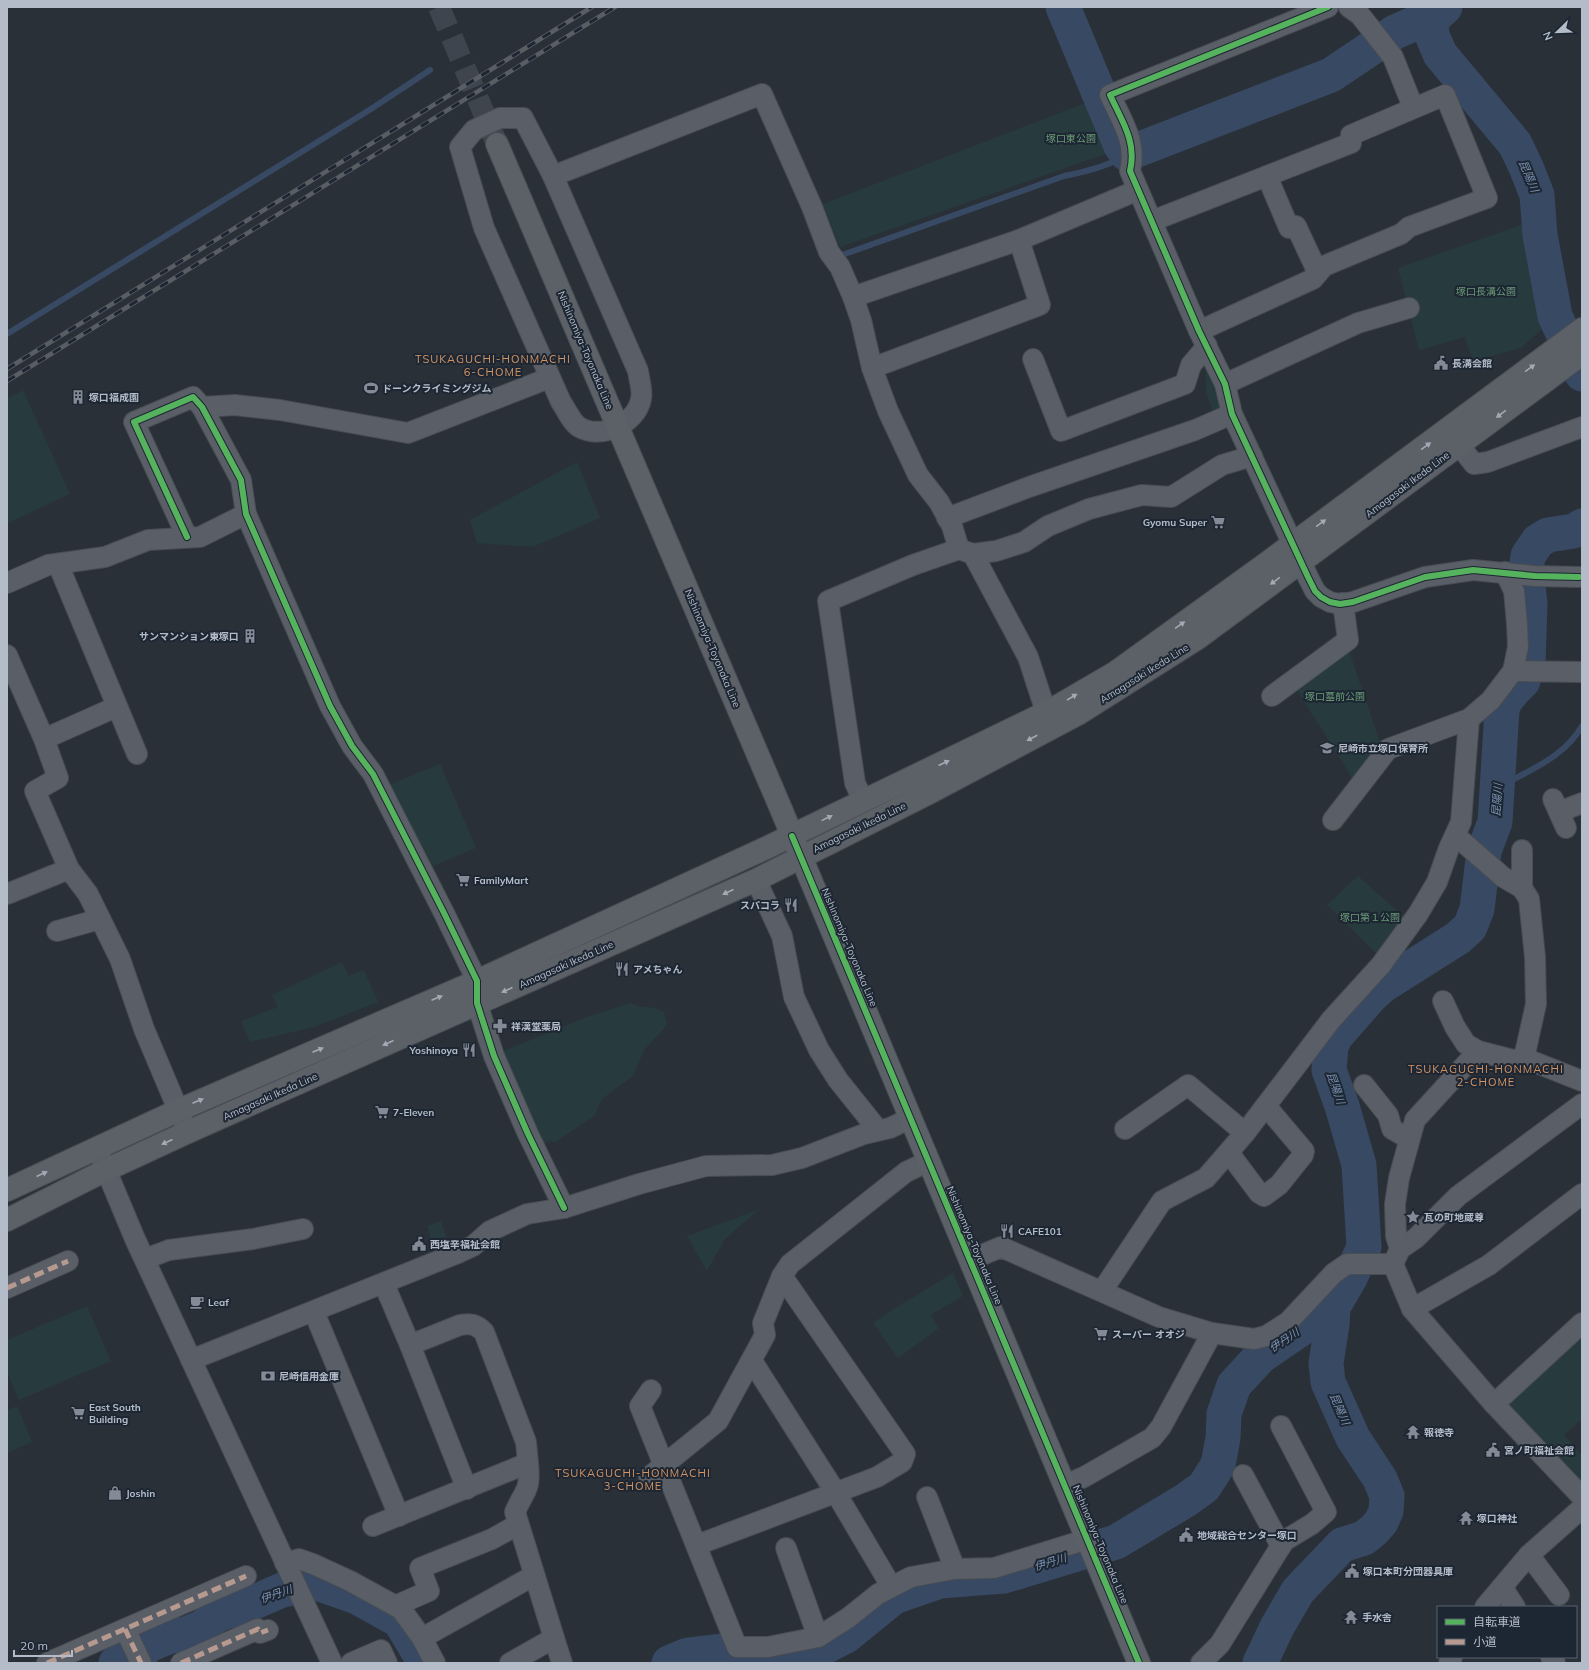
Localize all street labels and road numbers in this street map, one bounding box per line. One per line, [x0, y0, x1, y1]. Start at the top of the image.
street label: Nishinomiya-Toyonaka Line [555, 289, 616, 411]
street label: Amagasaki Ikeda Line [1363, 448, 1452, 520]
street label: Nishinomiya-Toyonaka Line [682, 587, 743, 709]
street label: Amagasaki Ikeda Line [1098, 641, 1191, 706]
street label: Amagasaki Ikeda Line [811, 799, 908, 856]
street label: Nishinomiya-Toyonaka Line [819, 886, 880, 1008]
street label: Amagasaki Ikeda Line [517, 938, 615, 991]
street label: Amagasaki Ikeda Line [221, 1070, 319, 1123]
street label: Nishinomiya-Toyonaka Line [944, 1184, 1005, 1306]
street label: Nishinomiya-Toyonaka Line [1070, 1483, 1131, 1605]

